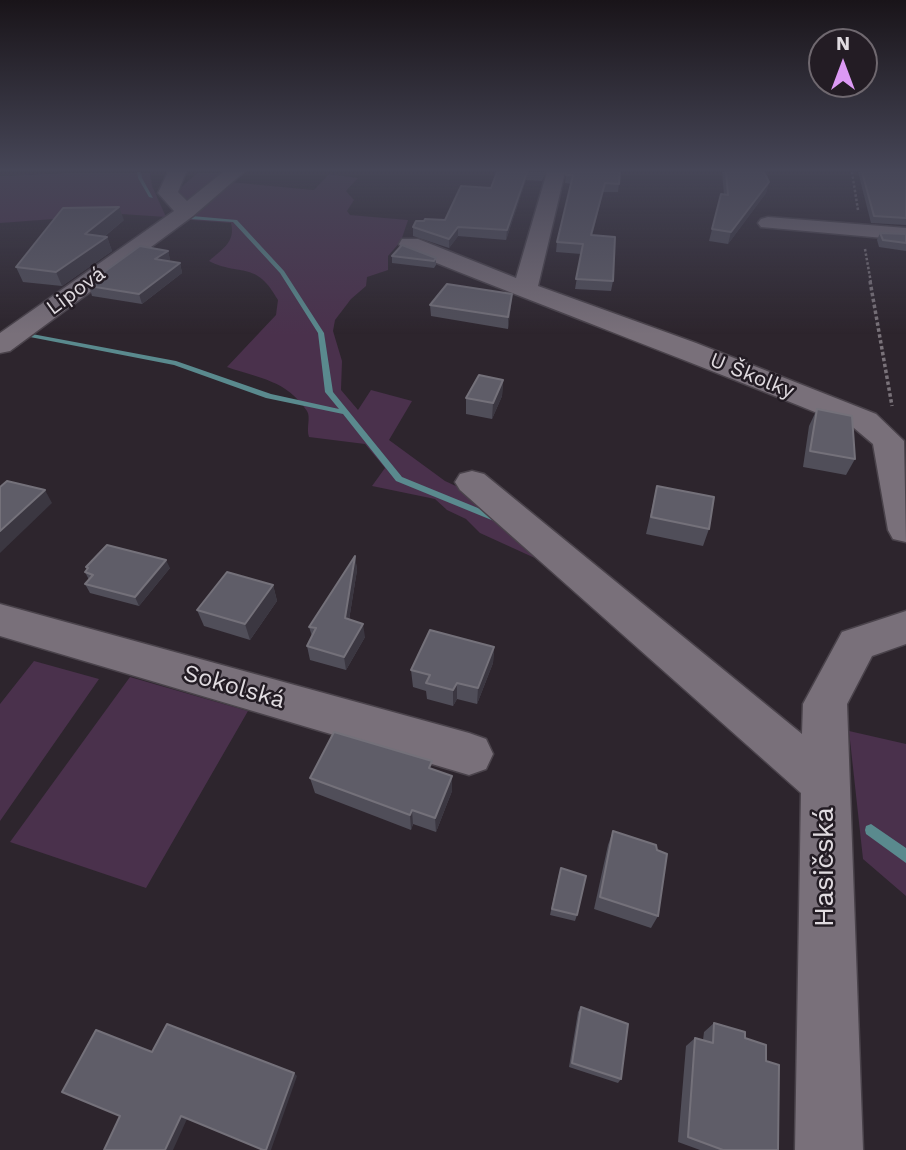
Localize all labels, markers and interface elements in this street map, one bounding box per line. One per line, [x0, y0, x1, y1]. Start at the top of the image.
north arrow [808, 28, 878, 98]
text: N [836, 32, 850, 55]
street label: Lipová [42, 261, 110, 321]
street label: U Školky [706, 348, 798, 404]
street label: Sokolská [180, 659, 288, 715]
street label: Hasičská [808, 807, 842, 927]

